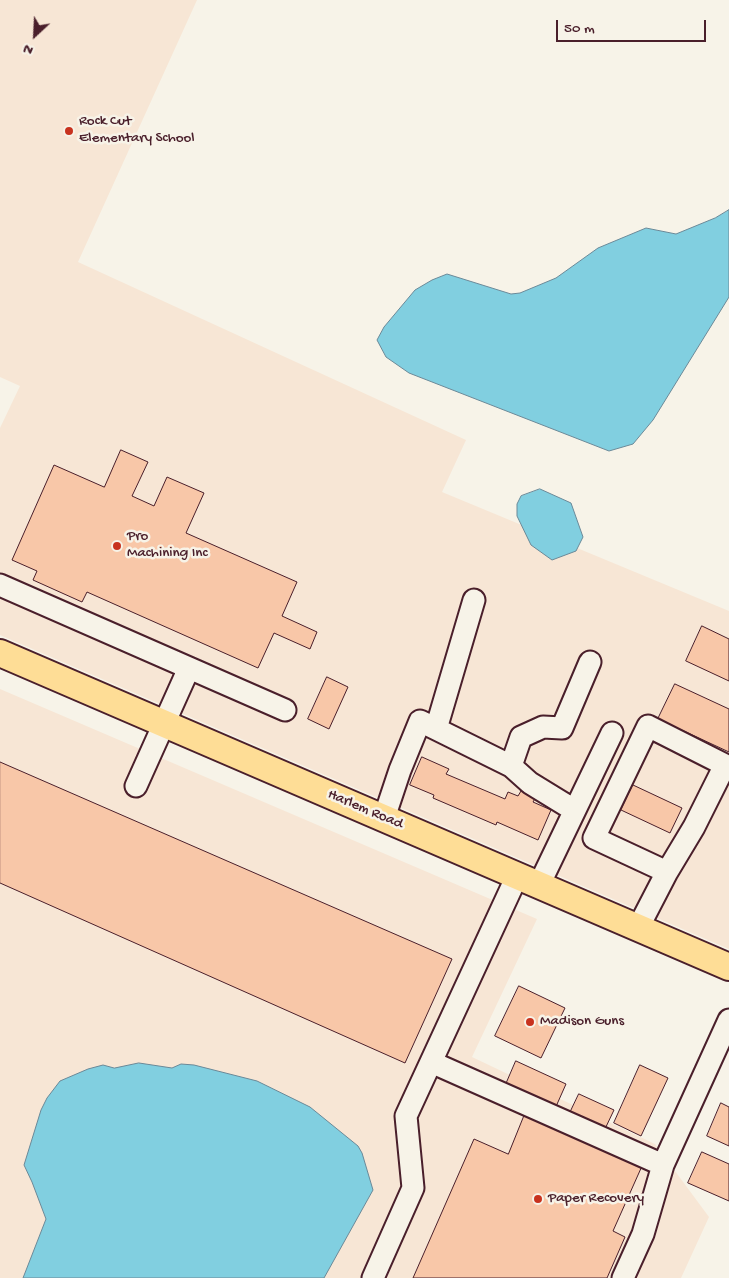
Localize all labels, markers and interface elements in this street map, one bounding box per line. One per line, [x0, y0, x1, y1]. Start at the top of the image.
north arrow [10, 10, 60, 60]
scale bar [559, 10, 709, 42]
text: 50 m [564, 20, 595, 38]
text: N [21, 39, 36, 59]
place label: Rock Cut Elementary School [79, 113, 195, 148]
marker: Rock Cut Elementary School [63, 125, 75, 137]
place label: Pro Machining Inc [127, 528, 208, 563]
marker: Pro Machining Inc [111, 540, 123, 552]
street label: Harlem Road [325, 786, 405, 834]
place label: Madison Guns [540, 1013, 624, 1031]
marker: Madison Guns [524, 1016, 536, 1028]
place label: Paper Recovery [548, 1190, 644, 1208]
marker: Paper Recovery [532, 1193, 544, 1205]

